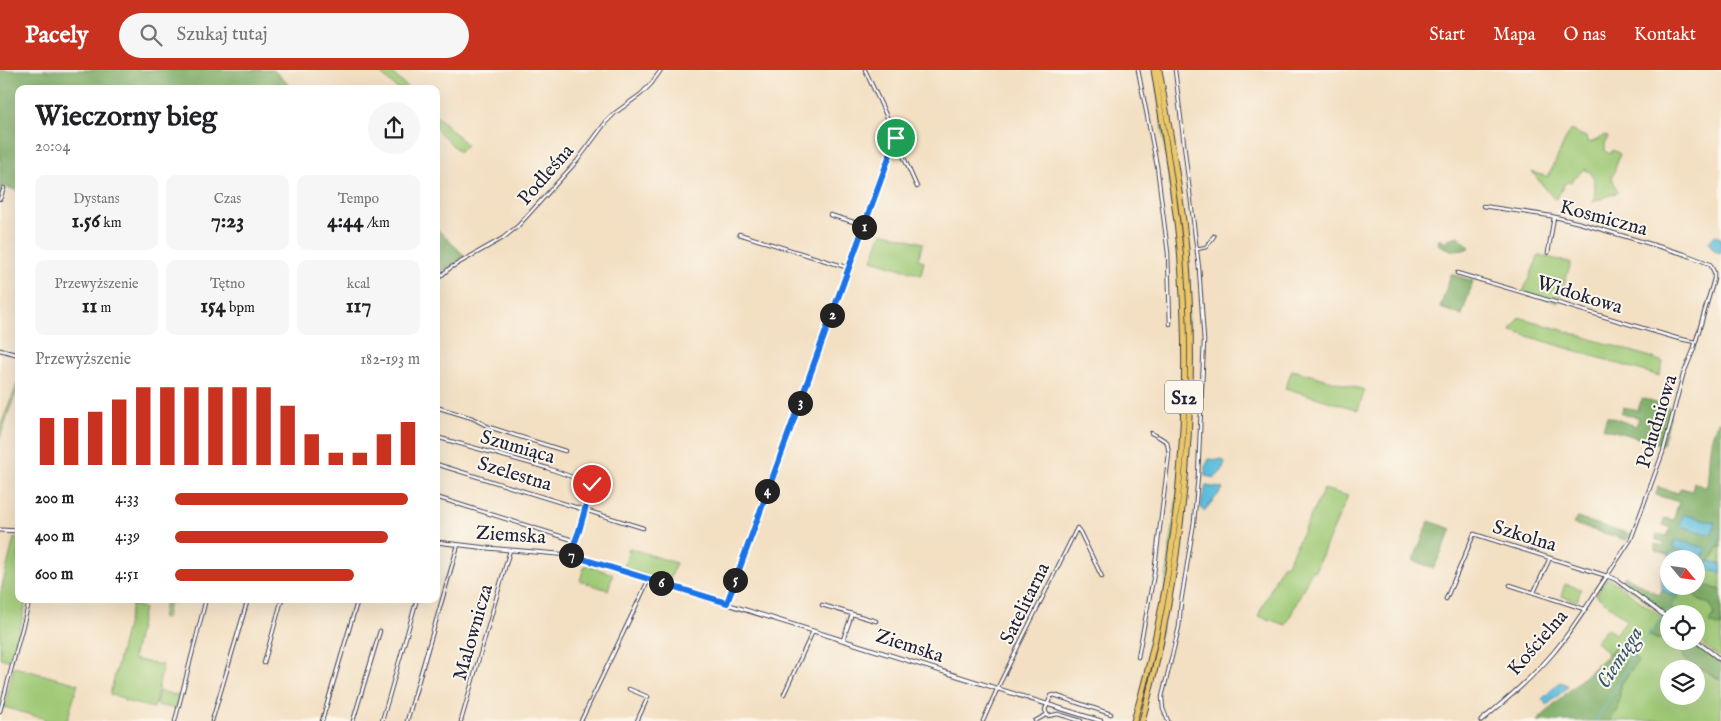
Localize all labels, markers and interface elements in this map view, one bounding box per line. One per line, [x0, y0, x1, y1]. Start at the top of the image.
search box [119, 13, 469, 58]
text: Pacely [25, 20, 89, 51]
icon: search [137, 21, 165, 49]
text: Szukaj tutaj [177, 23, 268, 47]
text: Start [1429, 24, 1465, 47]
text: Mapa [1493, 24, 1536, 47]
text: O nas [1564, 24, 1606, 47]
text: Kontakt [1634, 24, 1696, 47]
text: Wieczorny bieg [35, 100, 217, 135]
button: share [368, 102, 420, 154]
pin [875, 117, 917, 159]
icon: arrive [882, 124, 910, 152]
text: 20:04 [35, 137, 70, 157]
street label: Podleśna [513, 139, 580, 211]
text: Dystans [73, 190, 120, 208]
text: Czas [214, 190, 241, 208]
text: Tempo [338, 190, 379, 208]
street label: Kosmiczna [1557, 195, 1651, 242]
text: 1.56 [71, 208, 100, 235]
text: 7:23 [211, 208, 244, 235]
text: 4:44 [327, 208, 364, 235]
text: km [100, 214, 122, 232]
text: /km [364, 214, 390, 232]
pin: 1 [852, 214, 876, 240]
text: 1 [862, 218, 867, 236]
street label: Widokowa [1534, 271, 1626, 320]
text: Przewyższenie [54, 275, 139, 293]
text: Tętno [210, 275, 245, 293]
text: kcal [347, 275, 370, 293]
text: 11 [82, 293, 97, 320]
text: 154 [200, 293, 226, 320]
text: 117 [346, 293, 371, 320]
text: m [97, 299, 111, 317]
text: bpm [226, 299, 255, 317]
pin: 2 [820, 302, 844, 328]
text: 2 [829, 306, 836, 324]
text: Przewyższenie [35, 350, 131, 370]
text: 182–193 m [360, 350, 420, 370]
street label: Południowa [1631, 371, 1684, 471]
road number: S12 [1165, 381, 1203, 414]
pin: 3 [788, 390, 812, 416]
text: 3 [798, 394, 803, 412]
street label: Szumiąca [477, 425, 558, 470]
street label: Szelestna [474, 451, 555, 498]
pin [571, 463, 613, 505]
icon: check [578, 470, 606, 498]
pin: 4 [754, 478, 780, 504]
text: 4 [764, 482, 771, 500]
text: 200 m [35, 489, 74, 509]
text: 4:33 [115, 489, 139, 509]
street label: Szkolna [1490, 515, 1560, 558]
street label: Ziemska [475, 521, 547, 550]
text: 400 m [35, 527, 74, 547]
text: 4:39 [115, 527, 140, 547]
pin: 7 [558, 542, 584, 568]
text: 7 [568, 546, 575, 564]
north arrow [1660, 550, 1705, 595]
map controls [1660, 550, 1705, 705]
street label: Satelitarna [995, 558, 1056, 649]
text: 600 m [35, 565, 73, 585]
text: 4:51 [115, 565, 139, 585]
pin: 5 [722, 568, 748, 592]
pin: 6 [648, 570, 674, 596]
text: 5 [733, 571, 738, 589]
text: 6 [659, 574, 664, 592]
street label: Malownicza [448, 581, 499, 683]
street label: Kościelna [1502, 604, 1574, 681]
button: locate [1660, 605, 1705, 650]
water label: Ciemięga [1591, 622, 1650, 694]
street label: Ziemska [872, 624, 947, 669]
button: layers [1660, 660, 1705, 705]

